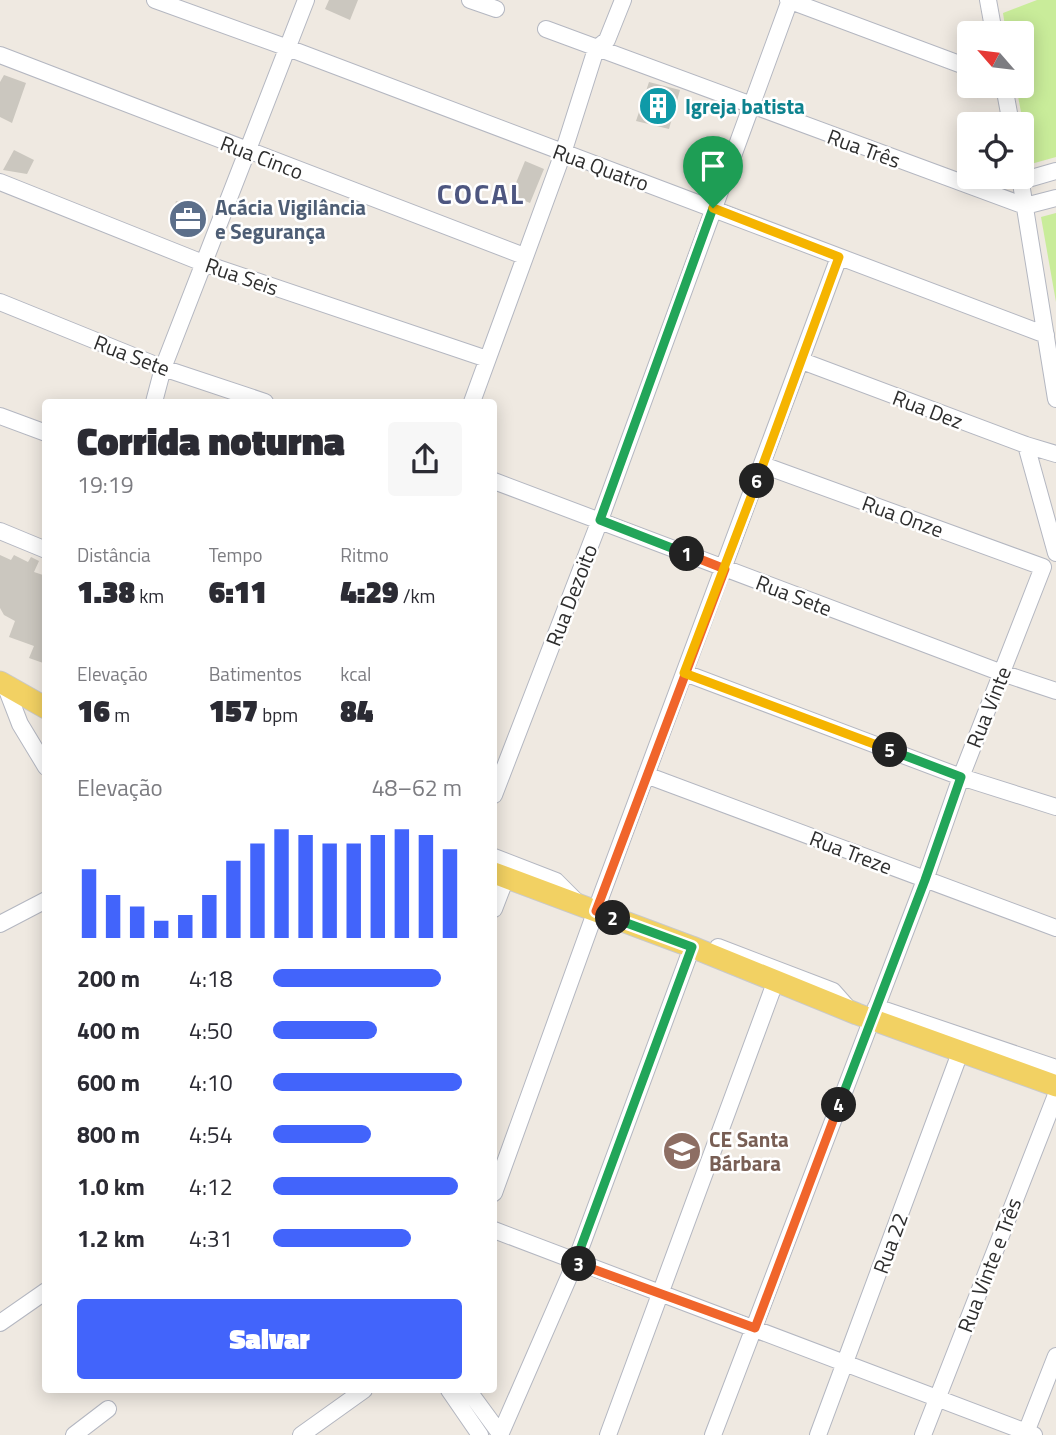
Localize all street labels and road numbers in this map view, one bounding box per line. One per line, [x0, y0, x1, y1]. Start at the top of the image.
street label: Rua Três [823, 120, 905, 176]
street label: Rua Cinco [216, 127, 308, 187]
street label: Rua Quatro [548, 135, 654, 199]
street label: Rua Seis [201, 249, 283, 303]
street label: Rua Sete [89, 326, 175, 384]
street label: Rua Dez [888, 381, 968, 437]
street label: Rua Onze [858, 487, 948, 545]
street label: Rua Dezoito [537, 539, 605, 651]
street label: Rua Sete [751, 566, 837, 624]
street label: Rua Vinte [957, 662, 1019, 752]
street label: Rua Treze [805, 822, 897, 882]
street label: Rua Vinte e Três [949, 1193, 1029, 1337]
street label: Rua 22 [864, 1208, 916, 1278]

